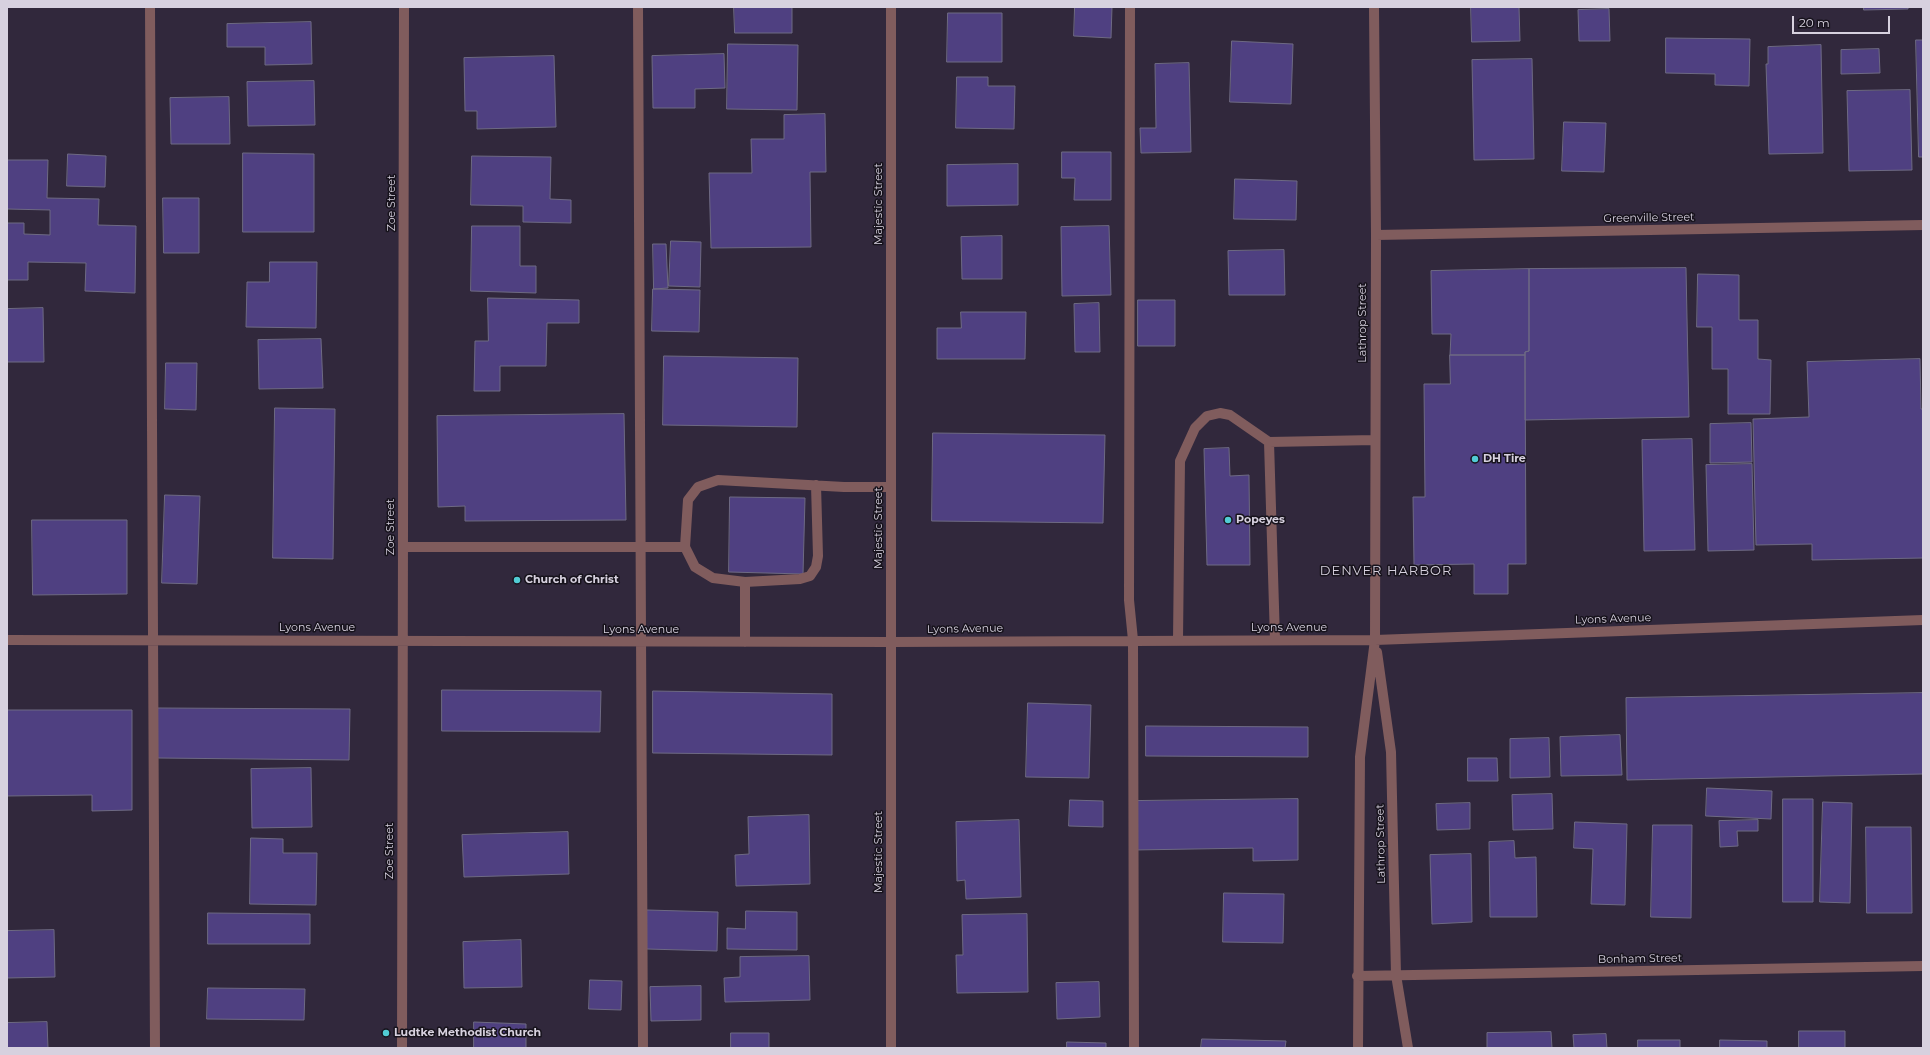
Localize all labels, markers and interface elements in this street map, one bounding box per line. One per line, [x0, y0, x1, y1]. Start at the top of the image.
scale bar [1794, 8, 1892, 34]
text: 20 m [1799, 15, 1830, 30]
street label: Majestic Street [872, 163, 886, 245]
street label: Zoe Street [385, 175, 399, 231]
street label: Greenville Street [1603, 211, 1695, 225]
street label: Lathrop Street [1356, 283, 1370, 363]
place label: DH Tire [1483, 452, 1526, 466]
marker: DH Tire [1470, 454, 1480, 464]
street label: Majestic Street [872, 487, 886, 569]
street label: Zoe Street [384, 499, 398, 555]
place label: Popeyes [1236, 513, 1285, 527]
marker: Popeyes [1223, 515, 1233, 525]
district label: DENVER HARBOR [1320, 563, 1452, 579]
place label: Church of Christ [525, 573, 619, 587]
marker: Church of Christ [512, 575, 522, 585]
street label: Lyons Avenue [1575, 611, 1651, 627]
street label: Lyons Avenue [279, 621, 355, 635]
street label: Lyons Avenue [1251, 621, 1327, 635]
street label: Lyons Avenue [927, 622, 1003, 636]
street label: Lyons Avenue [603, 623, 679, 637]
street label: Lathrop Street [1374, 804, 1388, 884]
street label: Majestic Street [872, 811, 886, 893]
street label: Zoe Street [383, 823, 397, 879]
street label: Bonham Street [1598, 952, 1682, 966]
place label: Ludtke Methodist Church [394, 1026, 541, 1040]
marker: Ludtke Methodist Church [381, 1028, 391, 1038]

